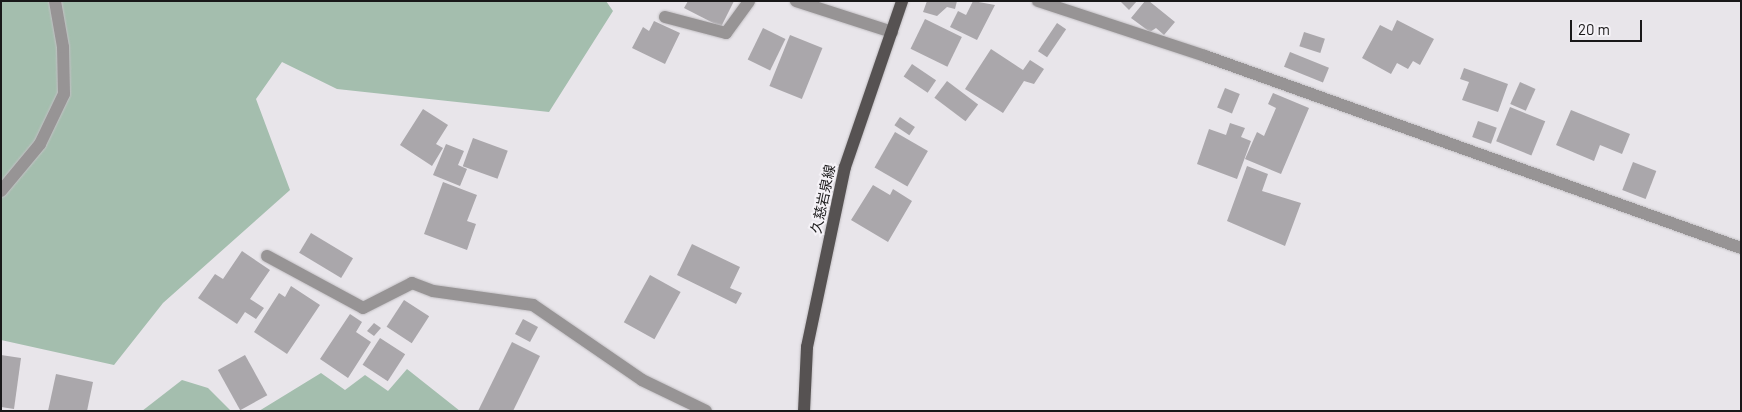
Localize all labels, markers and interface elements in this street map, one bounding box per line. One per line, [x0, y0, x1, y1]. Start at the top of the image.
scale bar [1572, 10, 1644, 42]
text: 20 m [1578, 20, 1610, 38]
street label: 久慈岩泉線 [808, 163, 838, 235]

